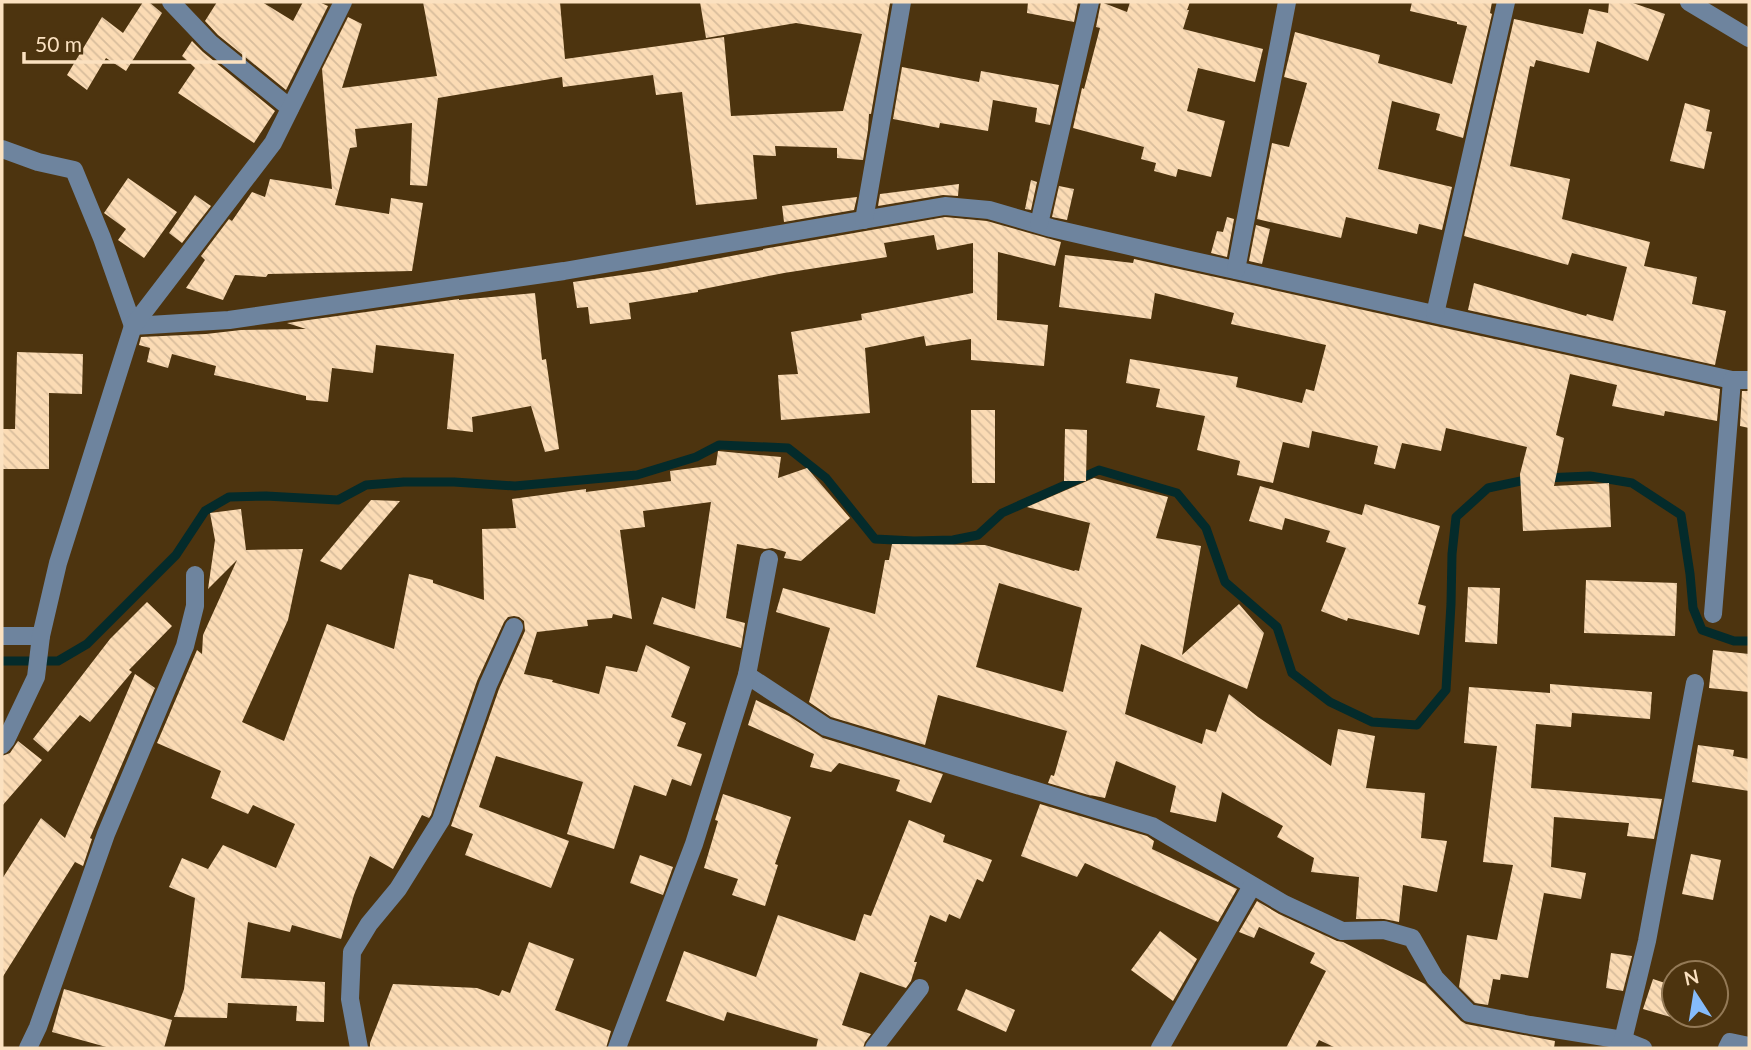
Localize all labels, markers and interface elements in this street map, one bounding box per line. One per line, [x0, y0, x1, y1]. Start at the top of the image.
scale bar [24, 21, 245, 65]
text: 50 m [35, 31, 82, 56]
north arrow [1660, 959, 1730, 1029]
text: N [1682, 964, 1701, 990]

